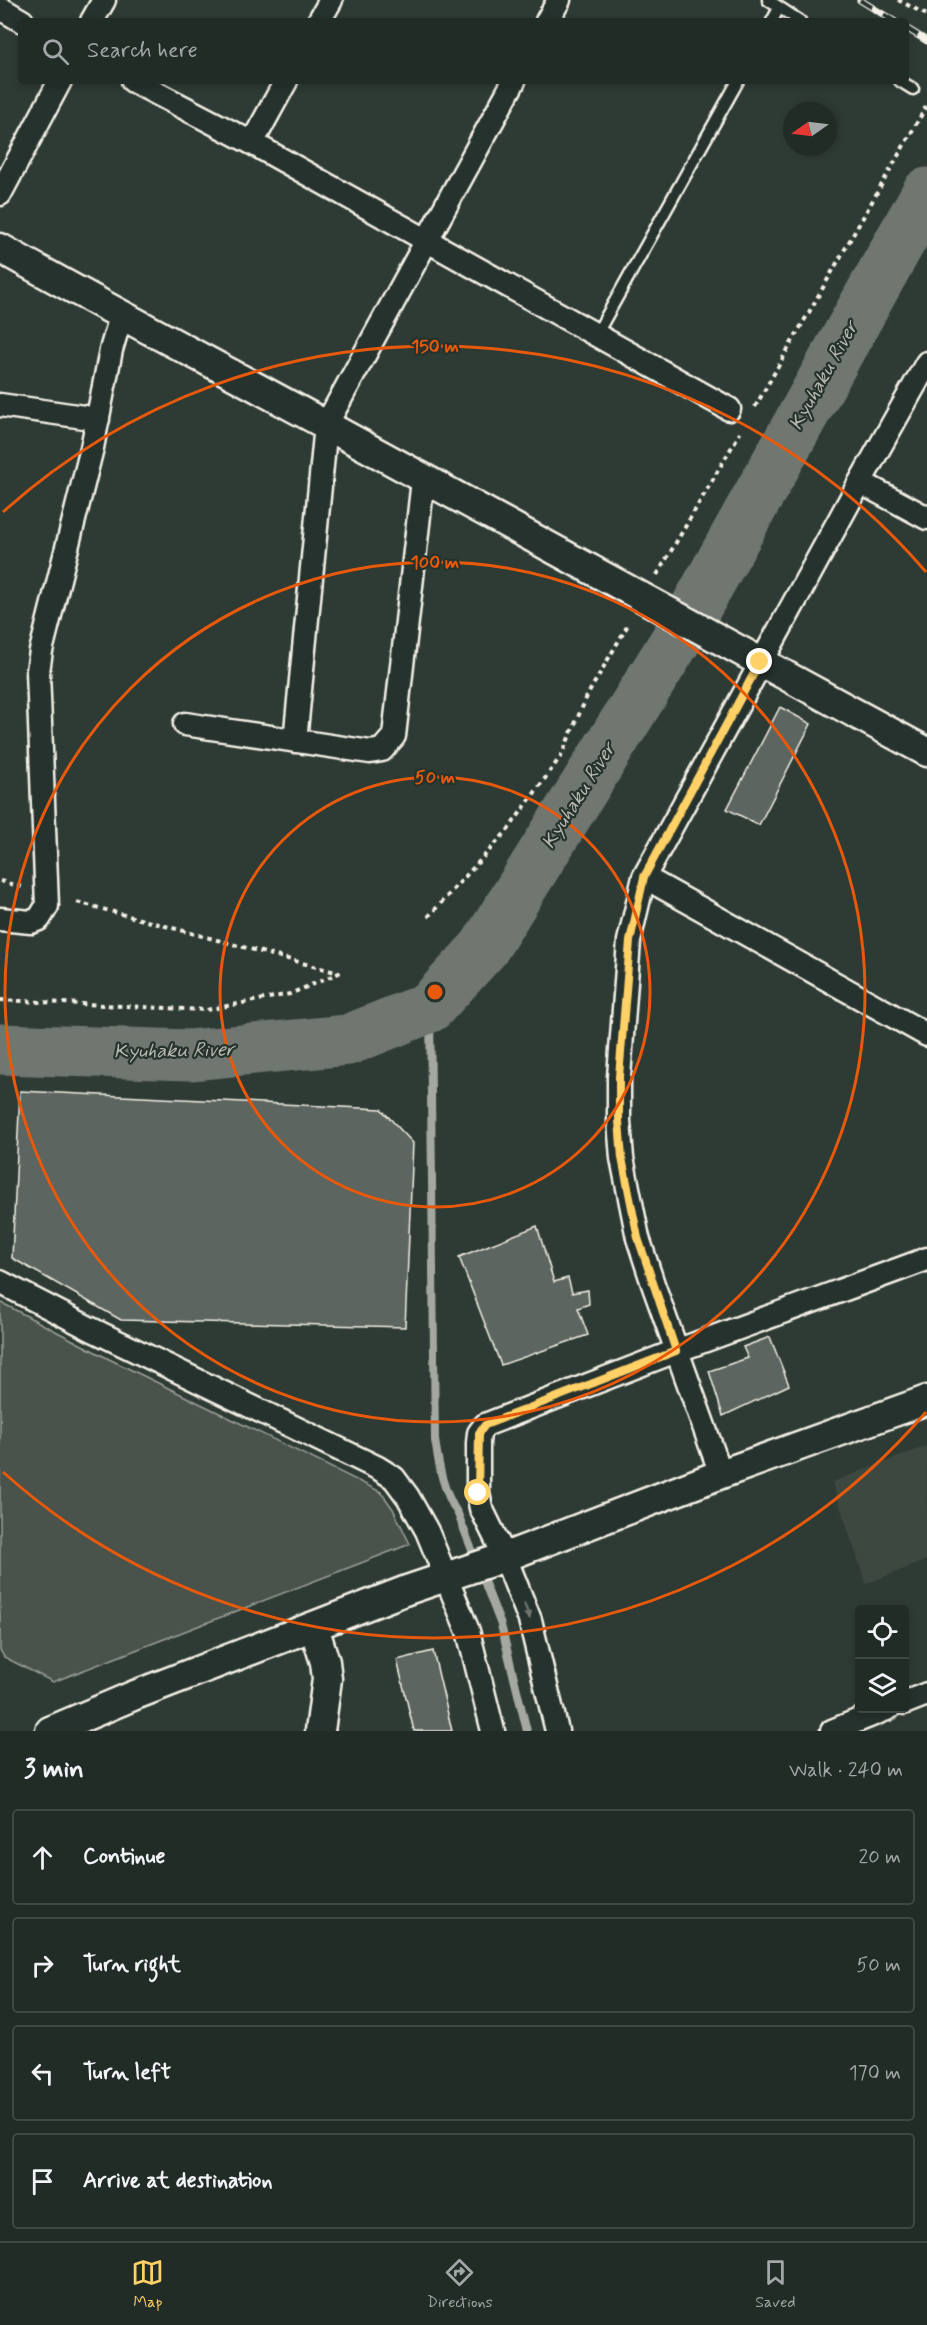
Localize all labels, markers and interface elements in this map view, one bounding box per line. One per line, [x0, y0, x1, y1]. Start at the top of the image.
search box [18, 18, 909, 84]
icon: search [39, 35, 72, 68]
text: Search here [87, 37, 198, 65]
north arrow [783, 102, 837, 156]
water label: Kyuhaku River [783, 314, 866, 435]
text: 150 m [411, 335, 459, 359]
text: 100 m [411, 551, 459, 575]
route end [746, 648, 772, 674]
water label: Kyuhaku River [536, 736, 624, 854]
text: 50 m [415, 766, 455, 790]
centre of rings [425, 982, 445, 1002]
water label: Kyuhaku River [113, 1036, 237, 1066]
route start [464, 1479, 490, 1505]
one-way arrow [522, 1602, 532, 1620]
map controls [855, 1605, 909, 1713]
button: locate [855, 1605, 909, 1659]
button: layers [855, 1659, 909, 1713]
text: 3 min [24, 1753, 84, 1787]
text: Walk · 240 m [789, 1757, 903, 1784]
icon: ahead [26, 1841, 59, 1874]
text: Continue [83, 1843, 165, 1871]
text: 20 m [858, 1844, 901, 1871]
icon: right [26, 1949, 59, 1982]
text: Turn right [83, 1951, 181, 1979]
text: 50 m [856, 1952, 901, 1979]
icon: left [26, 2057, 59, 2090]
text: Turn left [83, 2059, 171, 2087]
text: 170 m [849, 2060, 901, 2087]
icon: arrive [26, 2165, 59, 2198]
text: Arrive at destination [83, 2167, 273, 2195]
tab: Map [131, 2256, 164, 2313]
tab: Directions [427, 2256, 493, 2313]
tab: Saved [755, 2256, 796, 2313]

